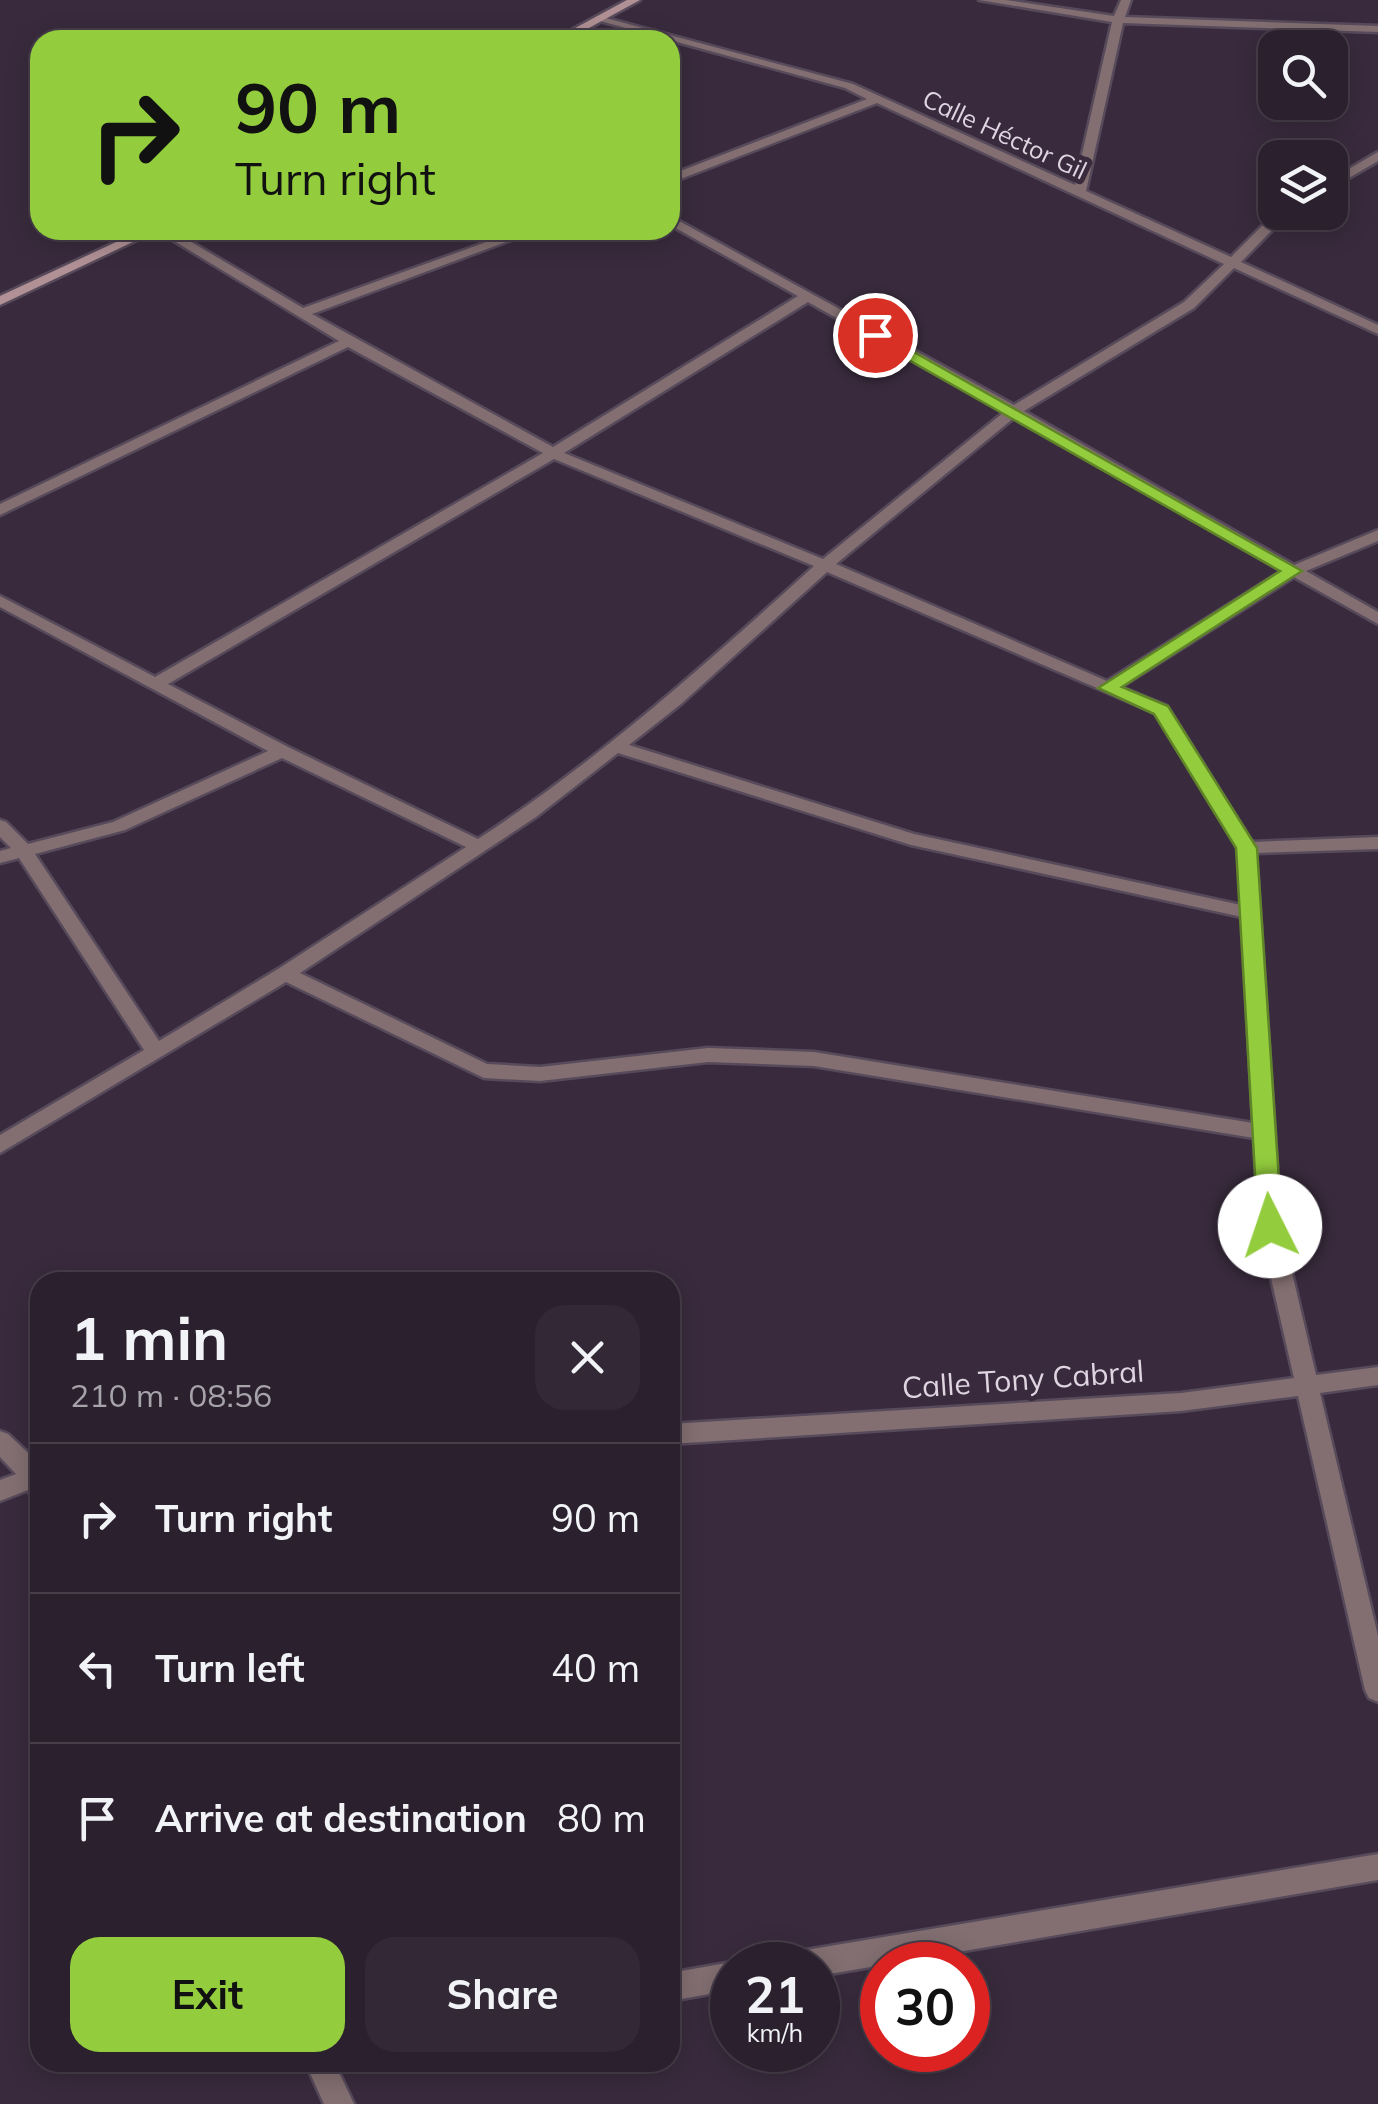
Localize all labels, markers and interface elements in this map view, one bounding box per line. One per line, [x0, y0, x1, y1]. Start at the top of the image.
map controls [1258, 30, 1348, 230]
button: search [1258, 30, 1348, 120]
text: 90 m [235, 63, 401, 151]
icon: right [70, 70, 200, 200]
street label: Calle Héctor Gil [918, 82, 1092, 186]
button: layers [1258, 140, 1348, 230]
text: Turn right [235, 150, 436, 206]
pin [833, 293, 918, 378]
icon: arrive [848, 308, 903, 363]
position arrow [1218, 1174, 1322, 1278]
text: 1 min [70, 1300, 228, 1375]
button: close [535, 1305, 640, 1410]
street label: Calle Tony Cabral [901, 1352, 1145, 1406]
text: 210 m · 08:56 [70, 1375, 272, 1415]
icon: right [70, 1491, 125, 1546]
text: Turn right [155, 1494, 332, 1542]
text: 90 m [551, 1494, 640, 1542]
icon: left [70, 1641, 125, 1696]
text: Turn left [155, 1644, 305, 1692]
text: 40 m [551, 1644, 640, 1692]
icon: arrive [70, 1791, 125, 1846]
text: Arrive at destination [155, 1794, 527, 1842]
text: 80 m [557, 1794, 646, 1842]
button: Exit [70, 1937, 345, 2052]
button: Share [365, 1937, 640, 2052]
speed limit sign: 30 [860, 1942, 990, 2072]
text: 21 [745, 1963, 805, 2026]
text: km/h [747, 2017, 803, 2048]

